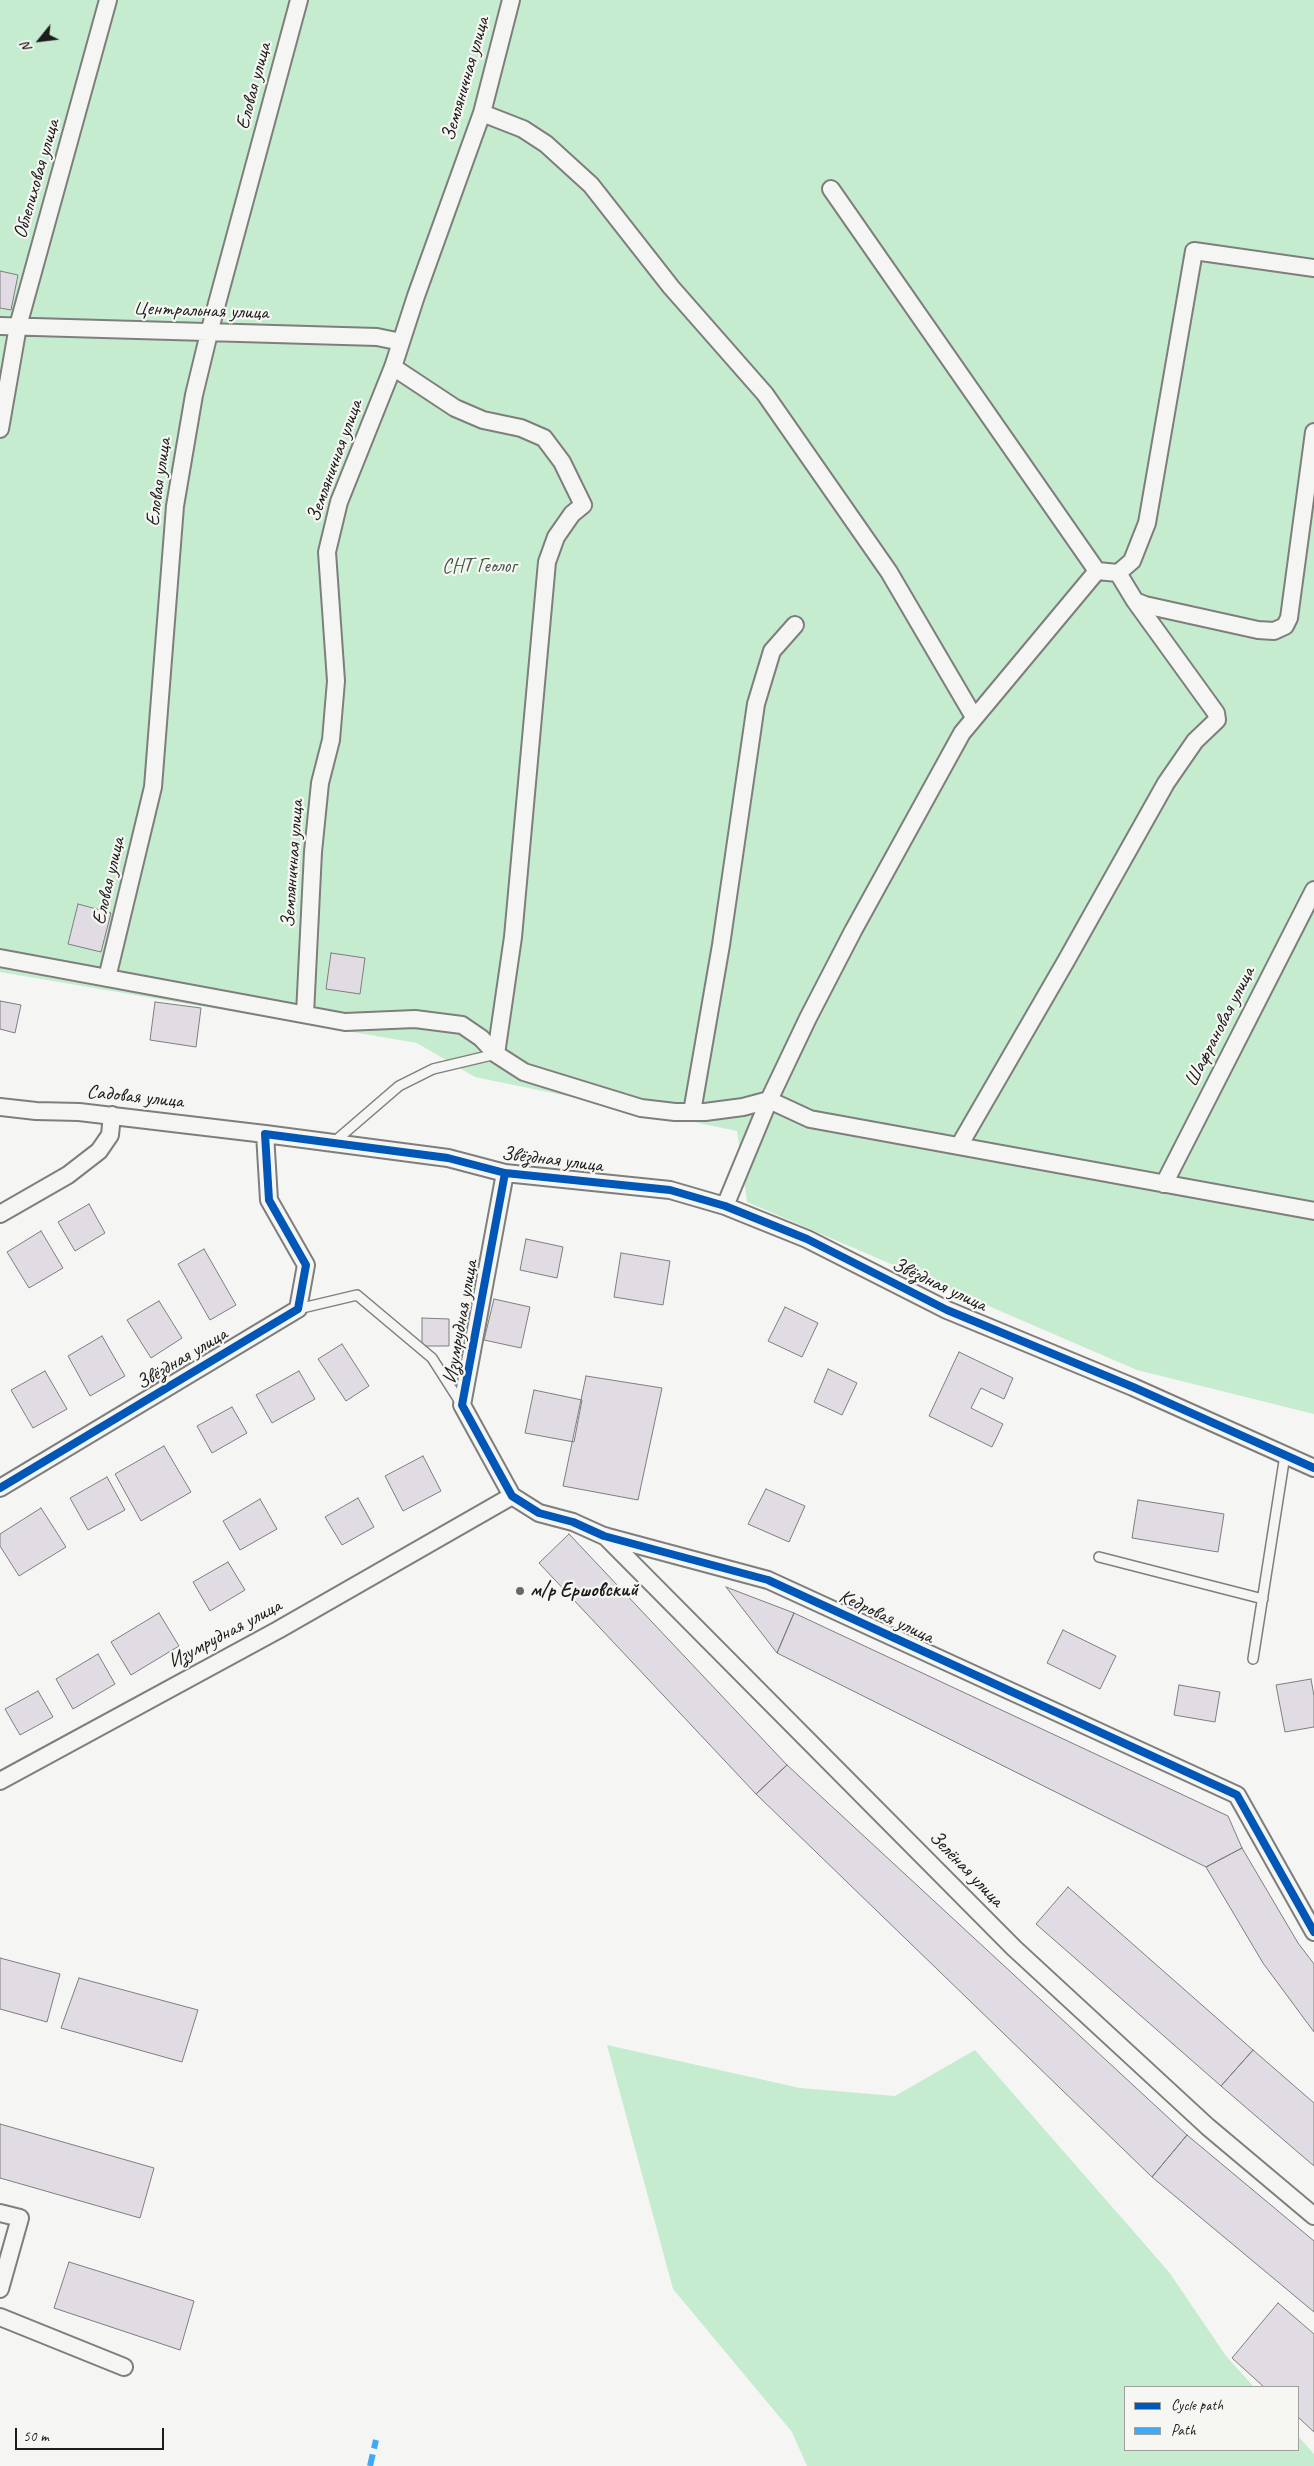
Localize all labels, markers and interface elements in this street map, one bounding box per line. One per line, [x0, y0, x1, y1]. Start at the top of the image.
street label: Земляничная улица [437, 14, 495, 144]
north arrow [15, 15, 65, 65]
text: N [17, 40, 36, 55]
street label: Еловая улица [231, 40, 277, 132]
street label: Облепиховая улица [9, 117, 65, 241]
street label: Центральная улица [133, 297, 269, 325]
street label: Земляничная улица [302, 397, 368, 525]
street label: Еловая улица [141, 436, 177, 528]
park label: СНТ Геолог [442, 555, 516, 579]
street label: Земляничная улица [277, 799, 309, 929]
street label: Еловая улица [87, 835, 131, 927]
street label: Шафрановая улица [1180, 963, 1260, 1091]
street label: Садовая улица [86, 1080, 184, 1114]
street label: Звёздная улица [500, 1142, 604, 1178]
street label: Звёздная улица [888, 1253, 990, 1317]
street label: Изумрудная улица [438, 1259, 484, 1385]
street label: Звёздная улица [132, 1323, 232, 1395]
place label: м/р Ершовский [530, 1579, 638, 1603]
marker: м/р Ершовский [514, 1585, 526, 1597]
street label: Кедровая улица [835, 1585, 937, 1649]
street label: Изумрудная улица [164, 1594, 286, 1674]
street label: Зелёная улица [924, 1826, 1008, 1912]
legend [1124, 2386, 1299, 2451]
text: Cycle path [1171, 2396, 1223, 2415]
scale bar [18, 2418, 166, 2450]
text: Path [1171, 2421, 1196, 2440]
text: 50 m [23, 2427, 49, 2446]

